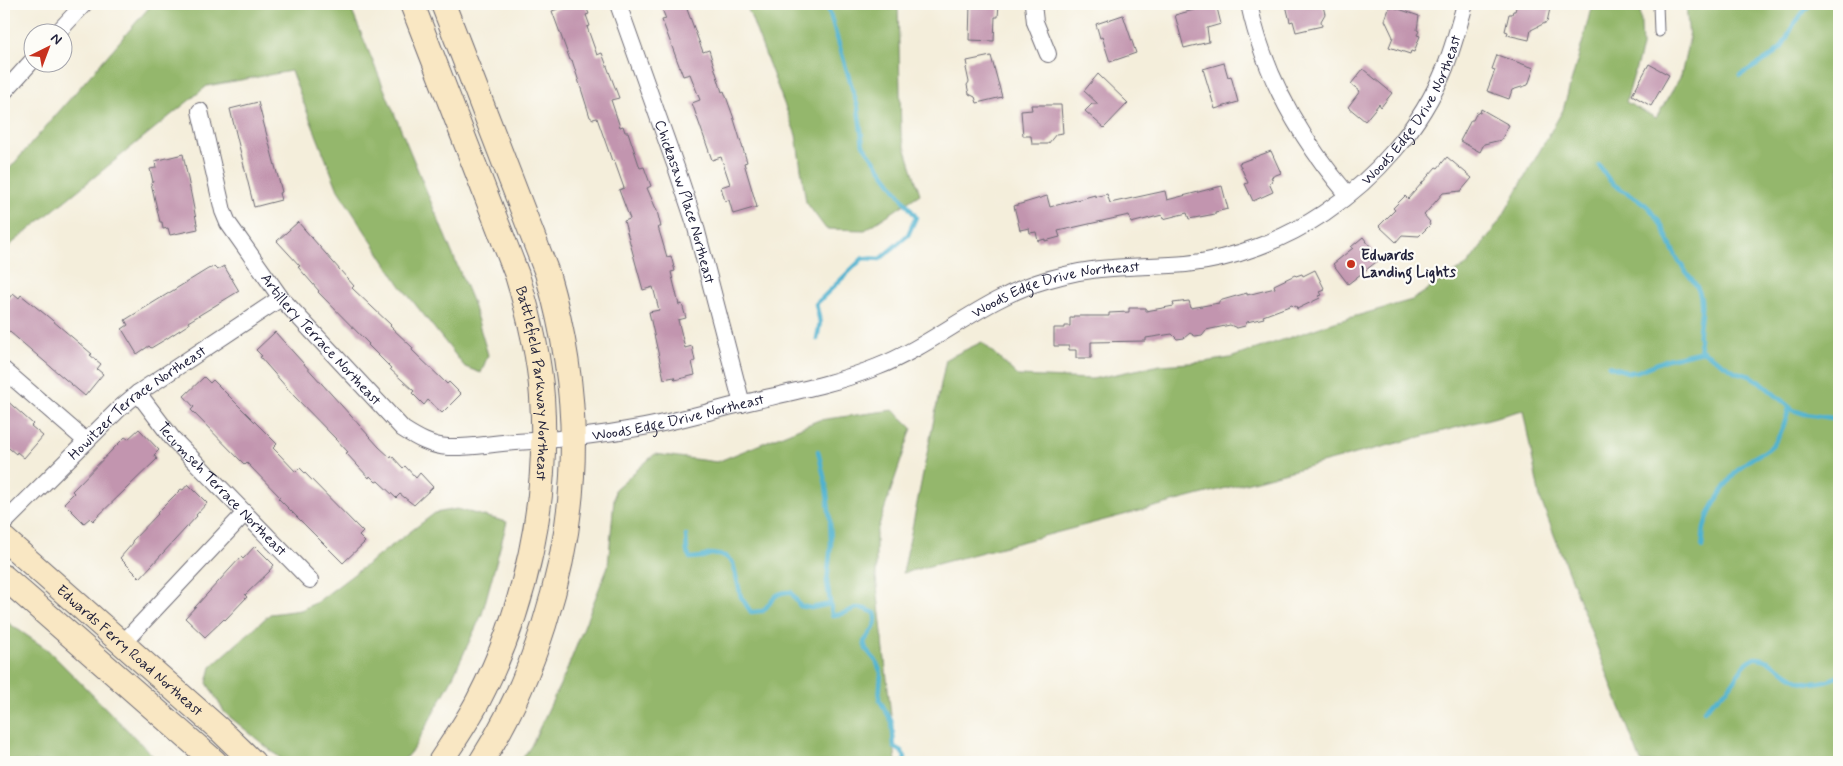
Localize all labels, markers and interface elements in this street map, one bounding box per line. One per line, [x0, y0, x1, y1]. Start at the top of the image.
north arrow [22, 22, 72, 72]
text: N [47, 29, 66, 49]
street label: Woods Edge Drive Northeast [1357, 32, 1467, 190]
street label: Chickasaw Place Northeast [649, 117, 719, 287]
place label: Edwards Landing Lights [1361, 246, 1456, 285]
street label: Woods Edge Drive Northeast [968, 257, 1141, 323]
marker: Edwards Landing Lights [1345, 258, 1357, 270]
street label: Artillery Terrace Northeast [256, 270, 386, 411]
street label: Battlefield Parkway Northeast [510, 284, 552, 482]
street label: Howitzer Terrace Northeast [64, 341, 211, 465]
street label: Woods Edge Drive Northeast [591, 390, 767, 446]
street label: Tecumseh Terrace Northeast [152, 418, 291, 562]
street label: Edwards Ferry Road Northeast [52, 581, 207, 722]

